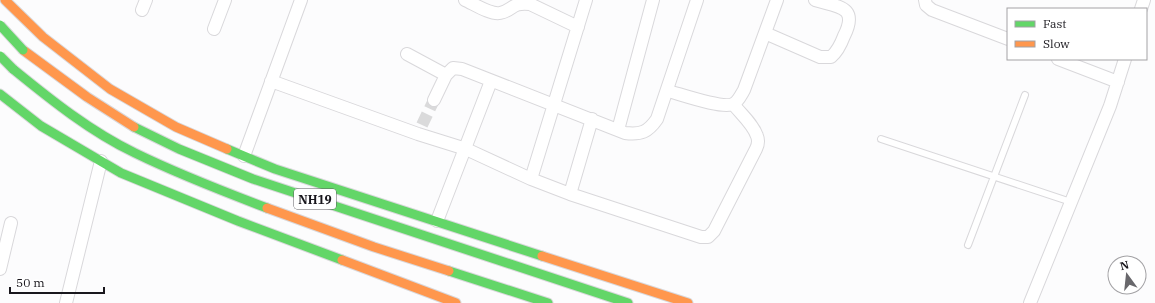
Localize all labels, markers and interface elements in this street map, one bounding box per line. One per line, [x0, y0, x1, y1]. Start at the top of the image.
legend [1007, 8, 1147, 60]
text: Fast [1043, 16, 1067, 31]
text: Slow [1043, 36, 1070, 51]
road number: NH19 [294, 189, 336, 209]
north arrow [1107, 255, 1147, 295]
text: N [1118, 257, 1131, 273]
scale bar [10, 269, 104, 295]
text: 50 m [16, 275, 45, 290]

